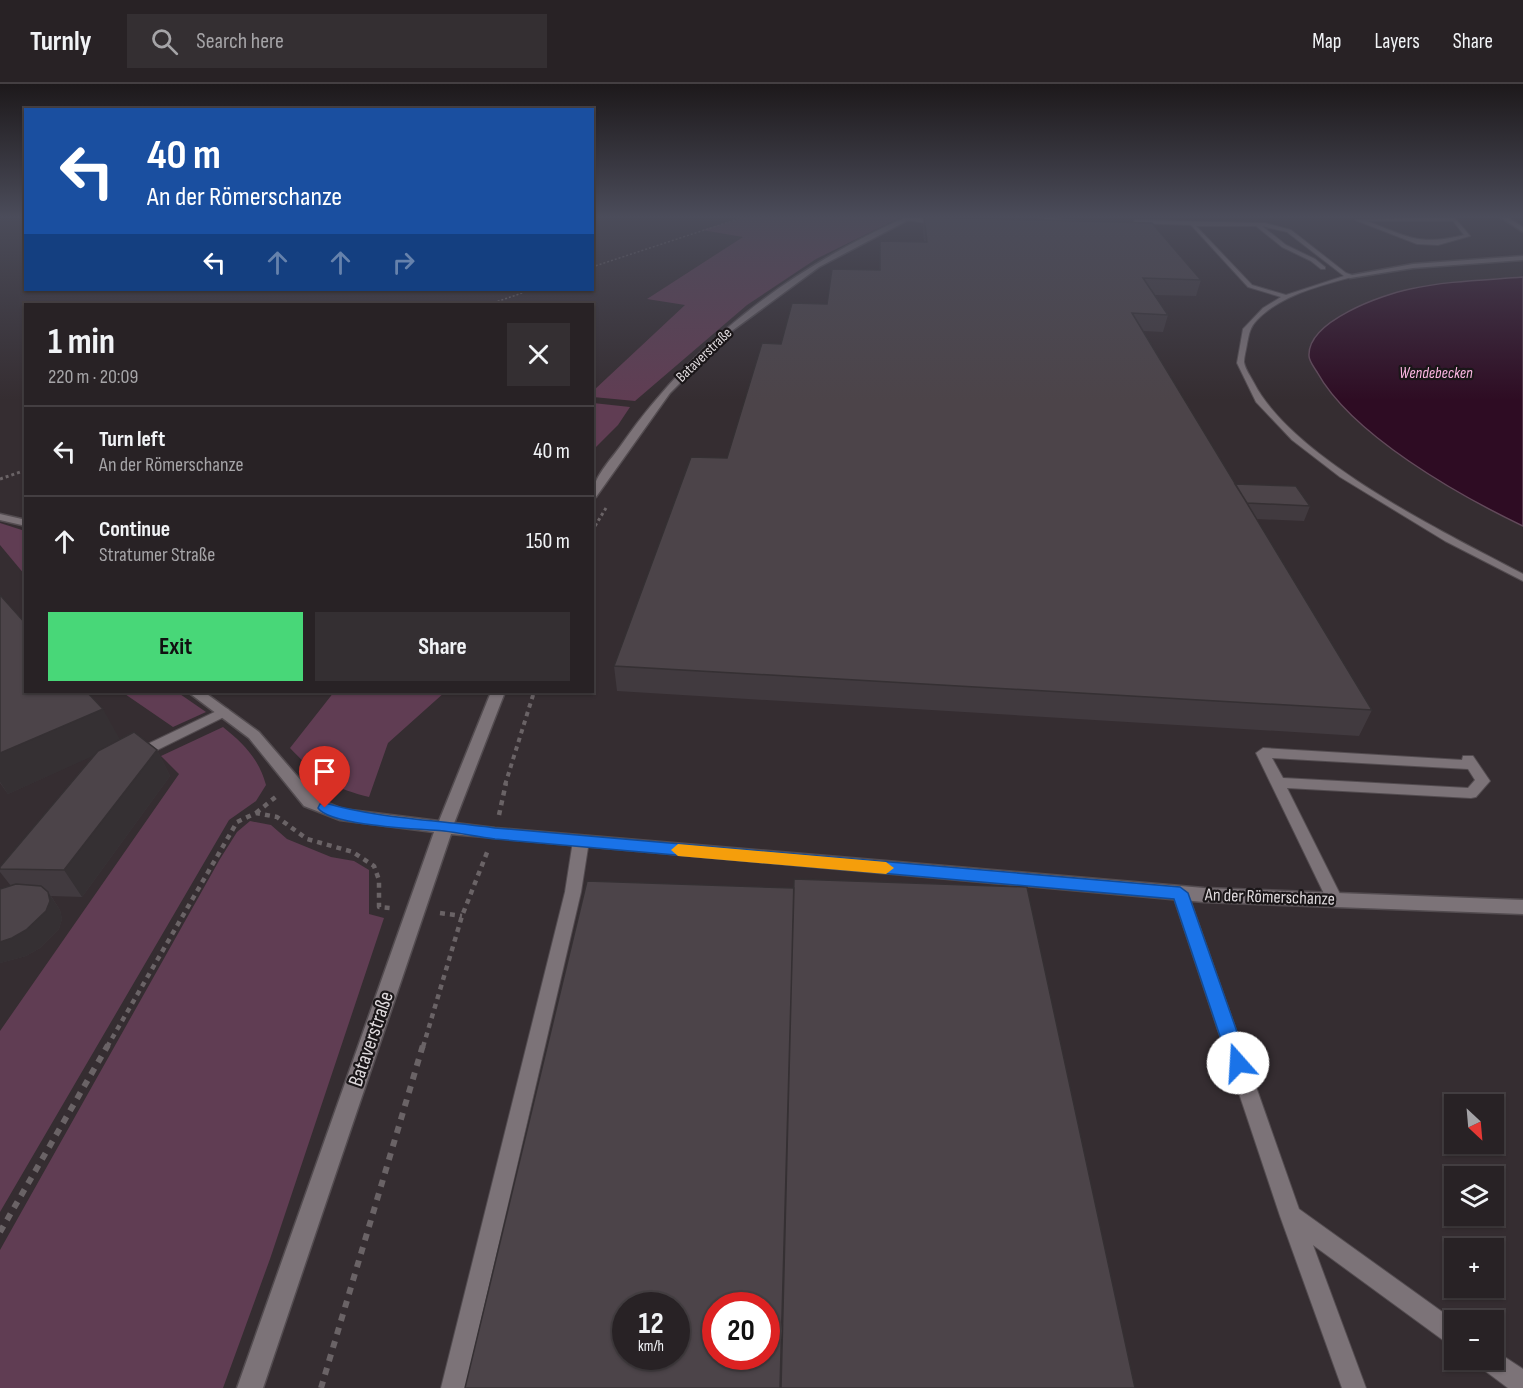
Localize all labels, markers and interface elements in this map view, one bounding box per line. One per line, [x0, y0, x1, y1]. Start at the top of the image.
search box [127, 14, 547, 68]
text: Turnly [30, 25, 91, 58]
icon: search [148, 25, 181, 58]
text: Search here [196, 28, 284, 55]
text: Map [1312, 29, 1341, 54]
text: Layers [1374, 29, 1420, 54]
text: Share [1453, 29, 1493, 54]
text: 40 m [147, 130, 221, 181]
icon: left [48, 132, 126, 210]
text: An der Römerschanze [147, 181, 342, 213]
icon: left [198, 246, 231, 279]
icon: ahead [261, 246, 294, 279]
icon: ahead [324, 246, 357, 279]
icon: right [387, 246, 420, 279]
text: 1 min [48, 321, 115, 364]
button: close [507, 323, 570, 386]
street label: Bataverstraße [672, 324, 736, 386]
water label: Wendebecken [1399, 364, 1473, 383]
text: 220 m · 20:09 [48, 365, 138, 389]
text: Turn left [99, 426, 165, 453]
icon: left [48, 435, 81, 468]
text: 40 m [533, 438, 570, 465]
text: An der Römerschanze [99, 453, 244, 477]
text: Continue [99, 516, 170, 543]
icon: ahead [48, 525, 81, 558]
text: 150 m [526, 528, 570, 555]
text: Stratumer Straße [99, 543, 215, 567]
button: Exit [48, 612, 303, 681]
button: Share [315, 612, 570, 681]
pin [299, 746, 350, 808]
icon: arrive [308, 755, 341, 788]
street label: An der Römerschanze [1204, 884, 1335, 910]
street label: Bataverstraße [343, 988, 399, 1090]
position arrow [1206, 1031, 1270, 1095]
north arrow [1444, 1094, 1504, 1154]
map controls [1444, 1094, 1504, 1370]
button: layers [1444, 1166, 1504, 1226]
button: + [1444, 1238, 1504, 1298]
speed limit sign: 20 [702, 1292, 780, 1370]
text: 12 [638, 1306, 664, 1342]
button: − [1444, 1310, 1504, 1370]
text: km/h [638, 1337, 664, 1356]

